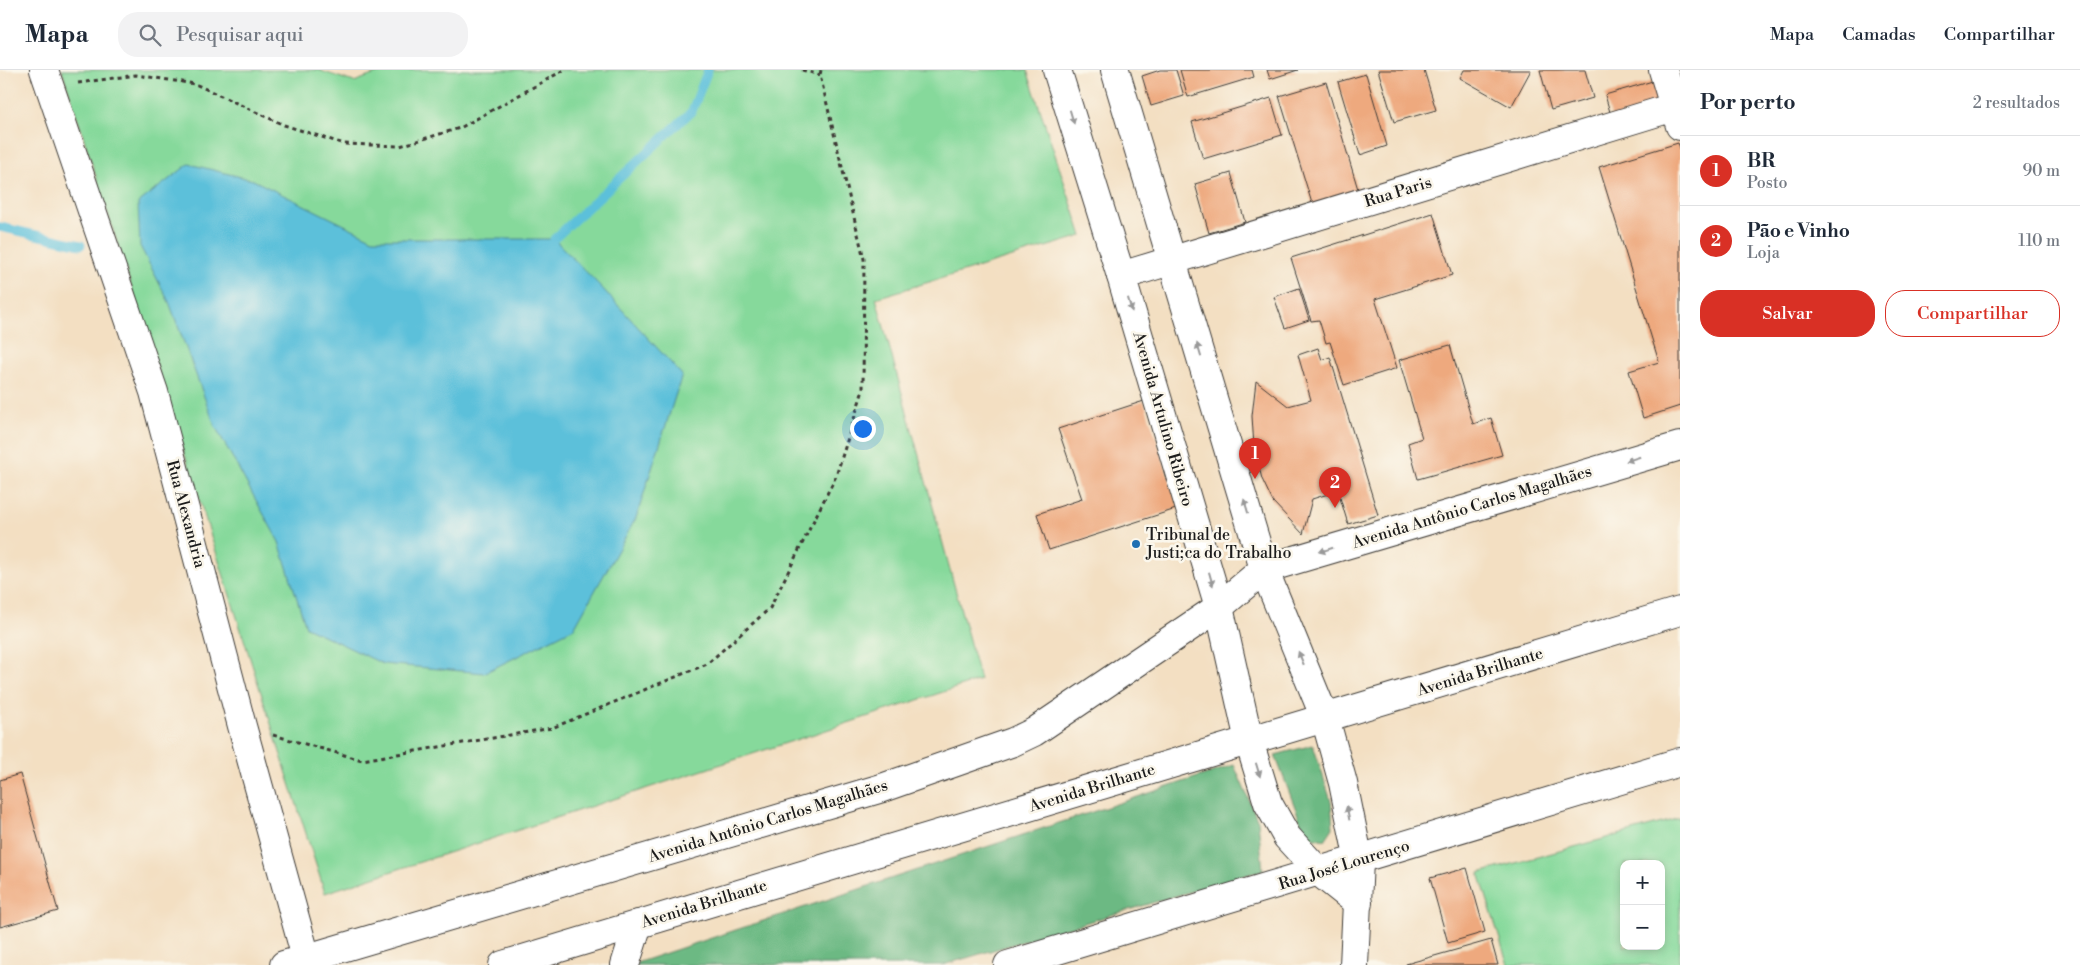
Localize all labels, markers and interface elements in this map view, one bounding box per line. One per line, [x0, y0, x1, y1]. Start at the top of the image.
search box [118, 12, 468, 57]
text: Mapa [25, 20, 88, 50]
icon: search [136, 21, 164, 49]
text: Pesquisar aqui [176, 23, 304, 47]
text: Mapa [1770, 23, 1814, 46]
text: Camadas [1842, 23, 1916, 46]
text: Compartilhar [1944, 23, 2055, 46]
text: Por perto [1700, 90, 1796, 116]
text: 2 resultados [1973, 93, 2060, 113]
one-way arrow [1068, 109, 1076, 124]
text: BR [1747, 149, 1775, 173]
text: 1 [1712, 161, 1720, 181]
text: 90 m [2022, 161, 2060, 181]
street label: Rua Paris [1362, 172, 1434, 212]
text: Posto [1747, 173, 1787, 193]
text: Pão e Vinho [1747, 219, 1850, 243]
text: 2 [1711, 231, 1721, 251]
text: 110 m [2018, 231, 2060, 251]
text: Loja [1747, 243, 1780, 263]
button: Salvar [1700, 290, 1875, 337]
button: Compartilhar [1885, 290, 2060, 337]
one-way arrow [1126, 298, 1134, 313]
street label: Avenida Artulino Ribeiro [1128, 328, 1198, 509]
one-way arrow [1194, 342, 1202, 357]
your location [850, 416, 876, 442]
pin: 1 [1239, 438, 1271, 479]
one-way arrow [1626, 456, 1641, 464]
street label: Rua Alexandria [162, 458, 210, 571]
street label: Avenida Antônio Carlos Magalhães [1349, 461, 1594, 553]
pin: 2 [1319, 467, 1351, 508]
one-way arrow [1241, 498, 1249, 513]
place label: Tribunal de Justi;ca do Trabalho [1145, 525, 1291, 563]
marker: Tribunal de Justi;ca do Trabalho [1130, 538, 1142, 550]
one-way arrow [1319, 547, 1334, 555]
one-way arrow [1207, 571, 1215, 586]
street label: Avenida Brilhante [1414, 643, 1545, 701]
one-way arrow [1296, 651, 1304, 665]
street label: Avenida Brilhante [1026, 759, 1157, 817]
one-way arrow [1255, 763, 1263, 778]
street label: Avenida Antônio Carlos Magalhães [645, 775, 890, 867]
one-way arrow [1344, 805, 1352, 821]
street label: Rua José Lourenço [1276, 836, 1412, 894]
map controls [1620, 860, 1665, 950]
button: + [1620, 860, 1665, 905]
street label: Avenida Brilhante [638, 875, 769, 933]
button: − [1620, 905, 1665, 950]

